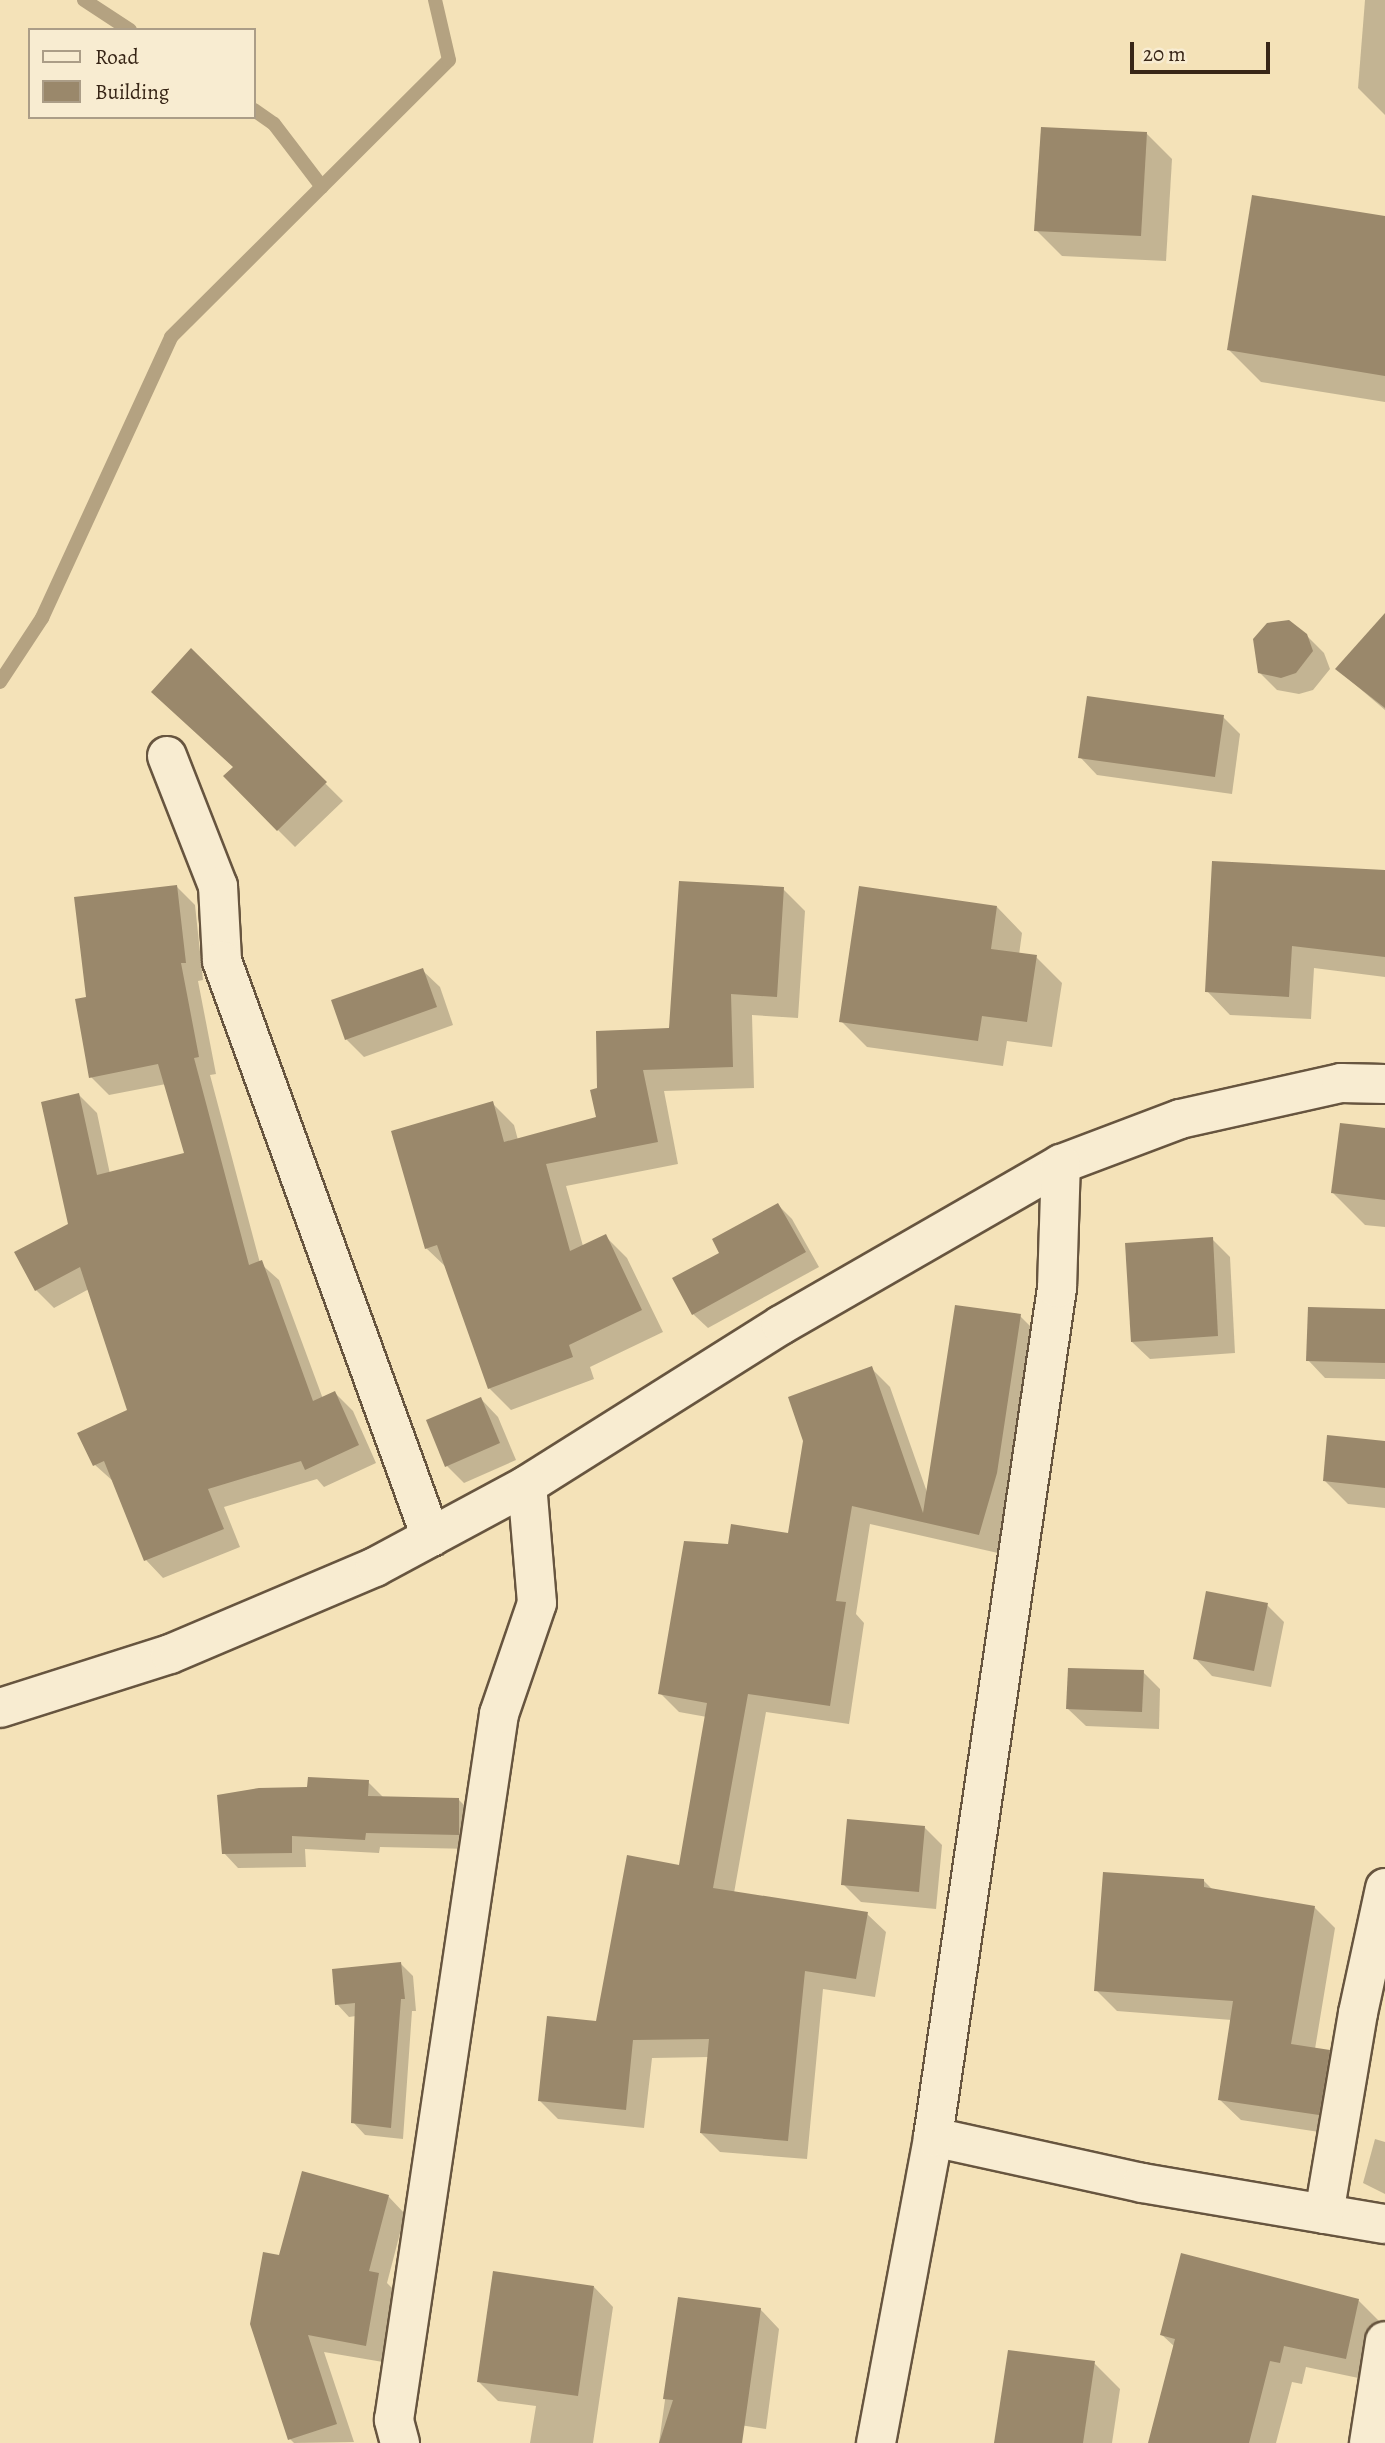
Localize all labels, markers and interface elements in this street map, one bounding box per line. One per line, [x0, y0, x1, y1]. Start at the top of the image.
legend [28, 28, 256, 119]
scale bar [1133, 28, 1273, 72]
text: 20 m [1143, 40, 1186, 68]
text: Road [95, 43, 139, 71]
text: Building [95, 78, 169, 106]

